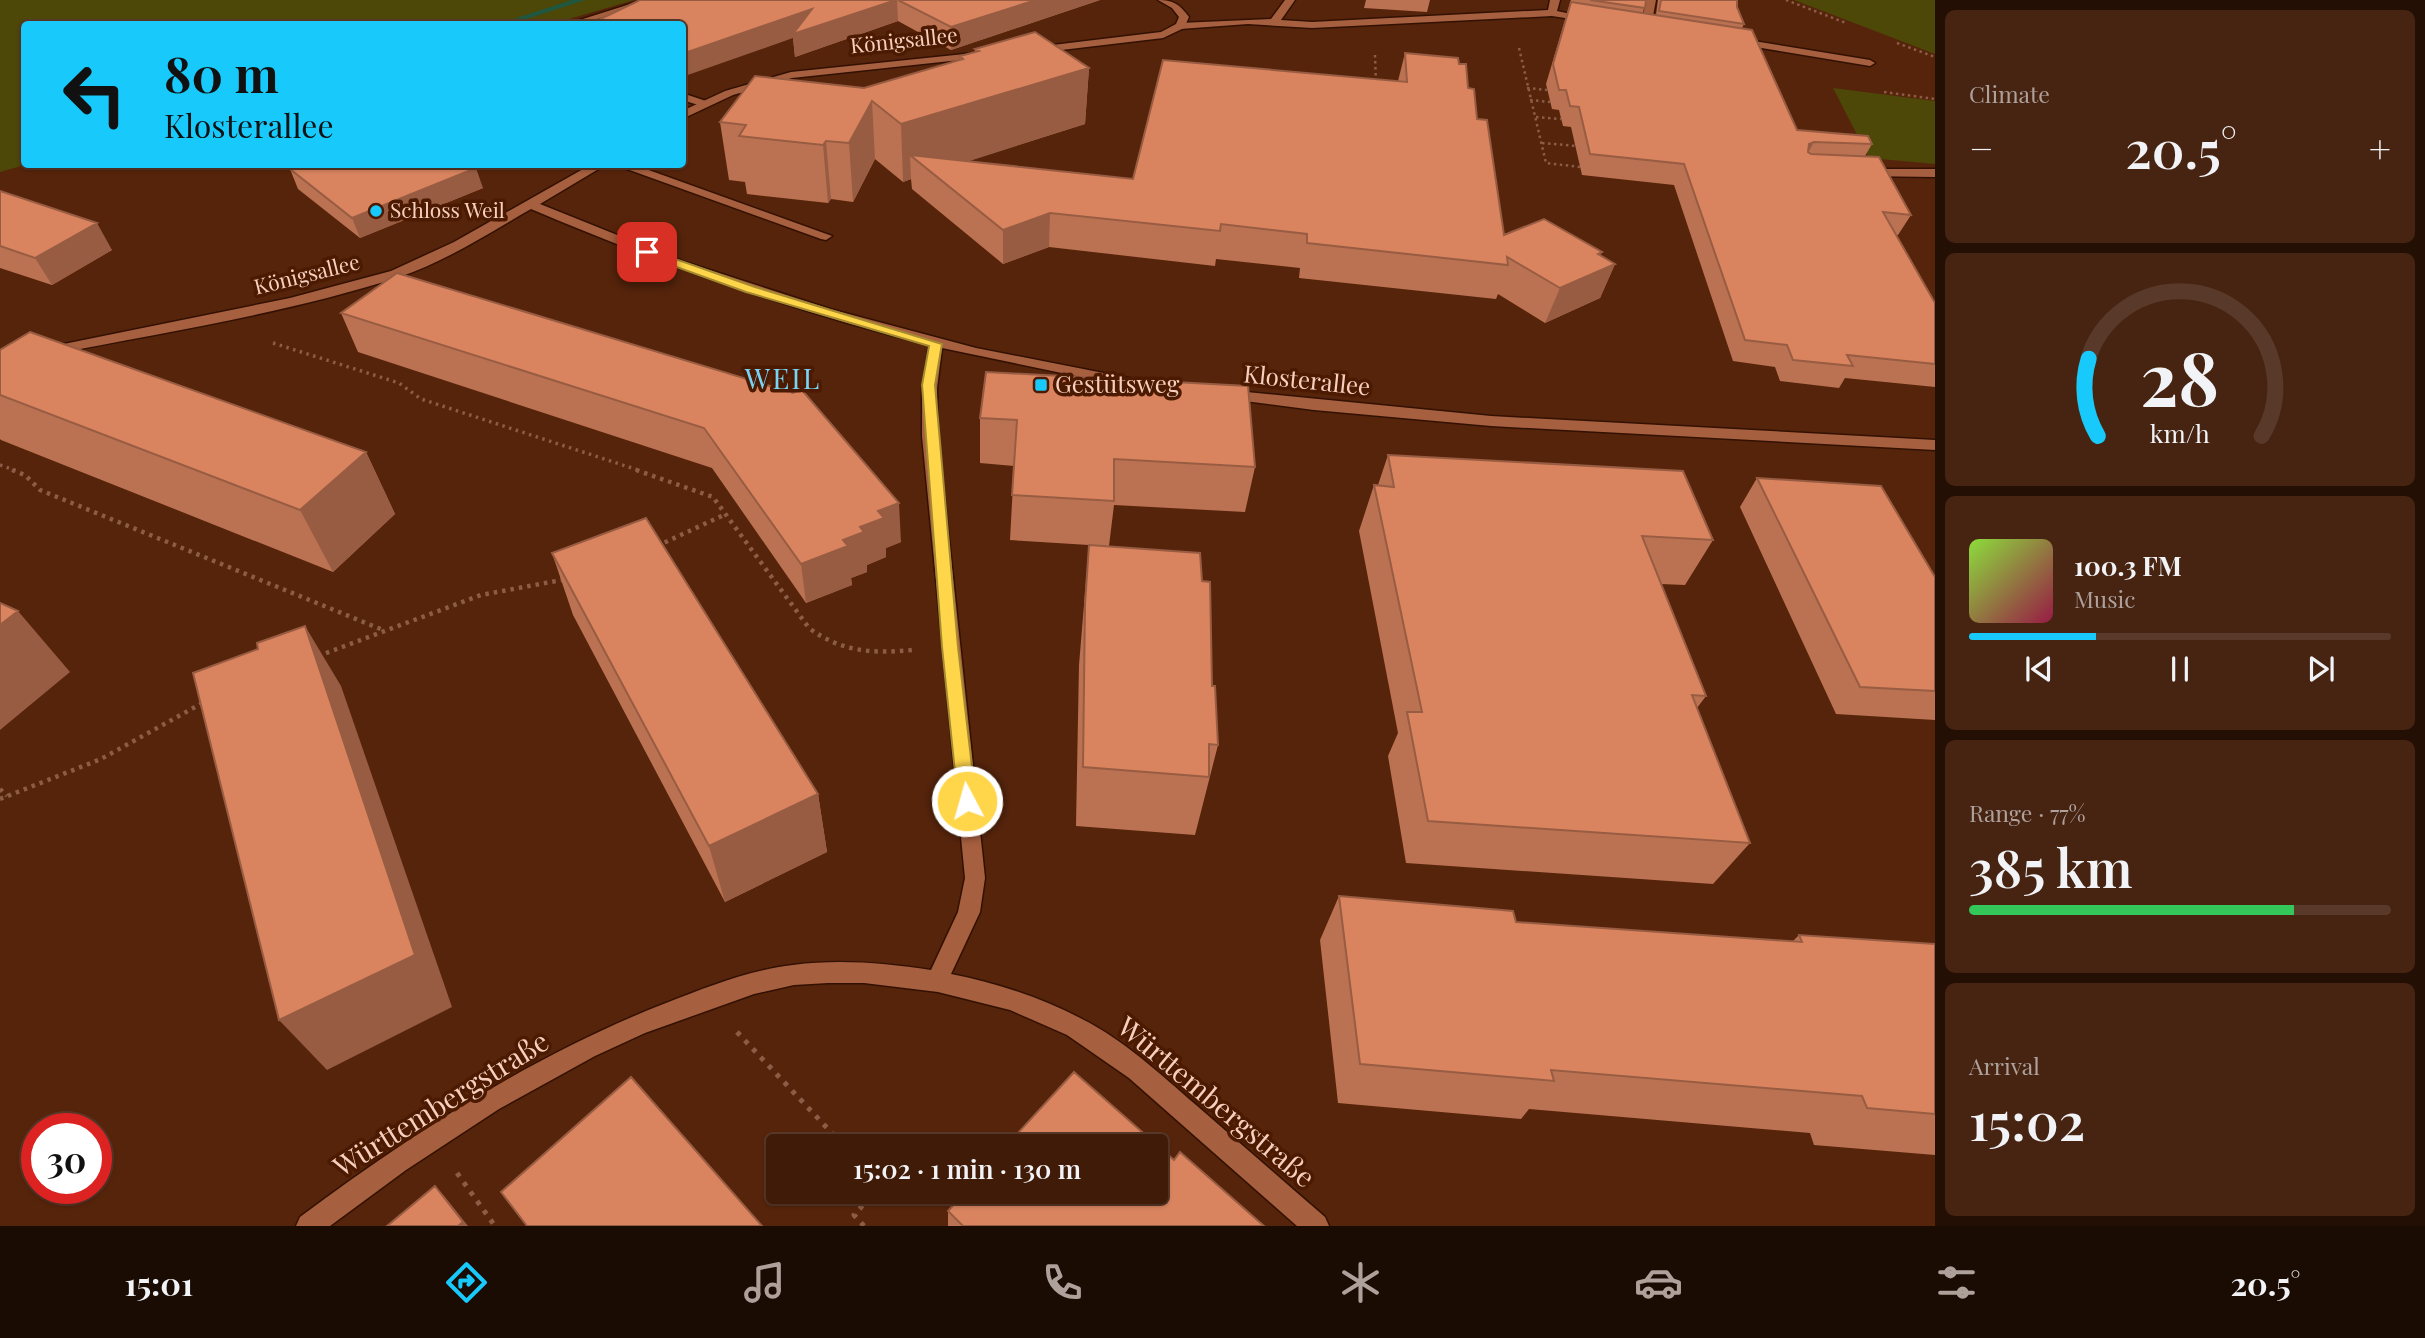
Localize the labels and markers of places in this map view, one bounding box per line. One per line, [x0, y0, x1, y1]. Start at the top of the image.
place label: Schloss Weil [390, 195, 505, 223]
marker: Schloss Weil [368, 203, 384, 219]
pin [617, 222, 677, 282]
place label: Gestütsweg [1055, 367, 1180, 399]
marker: Gestütsweg [1033, 377, 1049, 393]

